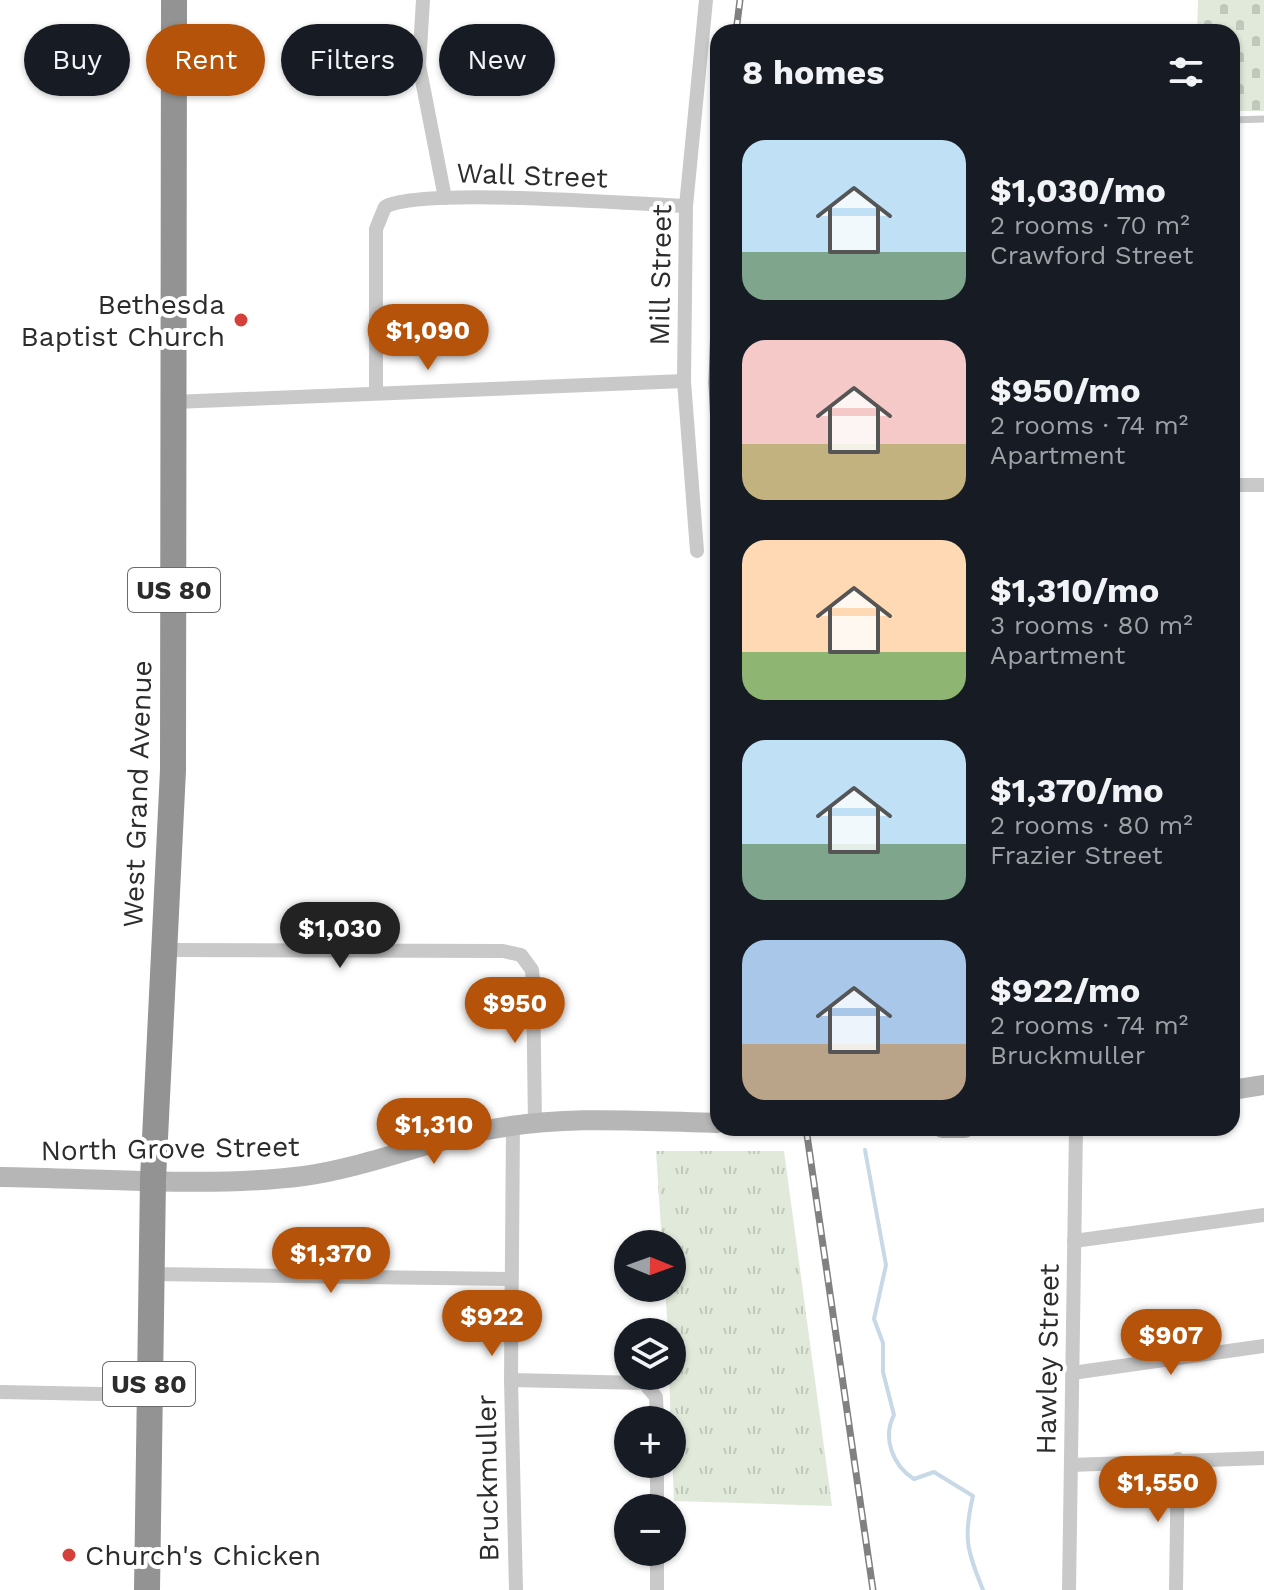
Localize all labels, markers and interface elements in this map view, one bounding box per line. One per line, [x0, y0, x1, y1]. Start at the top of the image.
chip: Buy [24, 24, 130, 96]
chip: Rent [146, 24, 265, 96]
chip: Filters [281, 24, 423, 96]
chip: New [439, 24, 555, 96]
icon: filters [1164, 50, 1208, 94]
text: 8 homes [742, 52, 884, 92]
street label: Wall Street [456, 156, 609, 195]
text: $1,030/mo [990, 170, 1166, 210]
icon: home [806, 172, 902, 268]
street label: Mill Street [643, 204, 678, 346]
text: 2 rooms · 70 m² [990, 210, 1190, 240]
text: Crawford Street [990, 240, 1193, 270]
place label: Bethesda Baptist Church [21, 288, 225, 353]
pin: $1,090 [363, 304, 493, 372]
marker: Bethesda Baptist Church [232, 311, 250, 329]
text: $1,090 [386, 315, 470, 345]
text: $950/mo [990, 370, 1141, 410]
icon: home [806, 372, 902, 468]
text: 2 rooms · 74 m² [990, 410, 1188, 440]
text: Apartment [990, 440, 1126, 470]
road number: US 80 [128, 568, 220, 612]
text: $1,310/mo [990, 570, 1159, 610]
icon: home [806, 572, 902, 668]
text: 3 rooms · 80 m² [990, 610, 1193, 640]
text: Apartment [990, 640, 1126, 670]
street label: West Grand Avenue [116, 660, 159, 928]
text: $1,370/mo [990, 770, 1164, 810]
icon: home [806, 772, 902, 868]
text: 2 rooms · 80 m² [990, 810, 1193, 840]
text: Frazier Street [990, 840, 1163, 870]
pin: $1,030 [275, 902, 405, 970]
text: $1,030 [298, 913, 382, 943]
text: $922/mo [990, 970, 1140, 1010]
icon: home [806, 972, 902, 1068]
pin: $950 [468, 977, 562, 1045]
text: $950 [483, 988, 547, 1018]
text: 2 rooms · 74 m² [990, 1010, 1188, 1040]
text: Bruckmuller [990, 1040, 1145, 1070]
pin: $1,310 [369, 1098, 499, 1166]
text: $1,310 [395, 1109, 473, 1139]
street label: North Grove Street [40, 1130, 300, 1167]
pin: $1,370 [266, 1227, 396, 1295]
north arrow [614, 1230, 686, 1302]
map controls [614, 1230, 686, 1566]
text: $1,370 [290, 1238, 372, 1268]
street label: Hawley Street [1029, 1263, 1066, 1455]
pin: $922 [445, 1290, 539, 1358]
text: $922 [460, 1301, 524, 1331]
pin: $907 [1124, 1309, 1218, 1377]
button: layers [614, 1318, 686, 1390]
text: $907 [1139, 1320, 1203, 1350]
road number: US 80 [103, 1362, 195, 1406]
street label: Bruckmuller [470, 1394, 505, 1562]
button: + [614, 1406, 686, 1478]
pin: $1,550 [1093, 1456, 1223, 1524]
text: $1,550 [1117, 1467, 1199, 1497]
button: − [614, 1494, 686, 1566]
place label: Church's Chicken [85, 1539, 321, 1572]
marker: Church's Chicken [60, 1546, 78, 1564]

